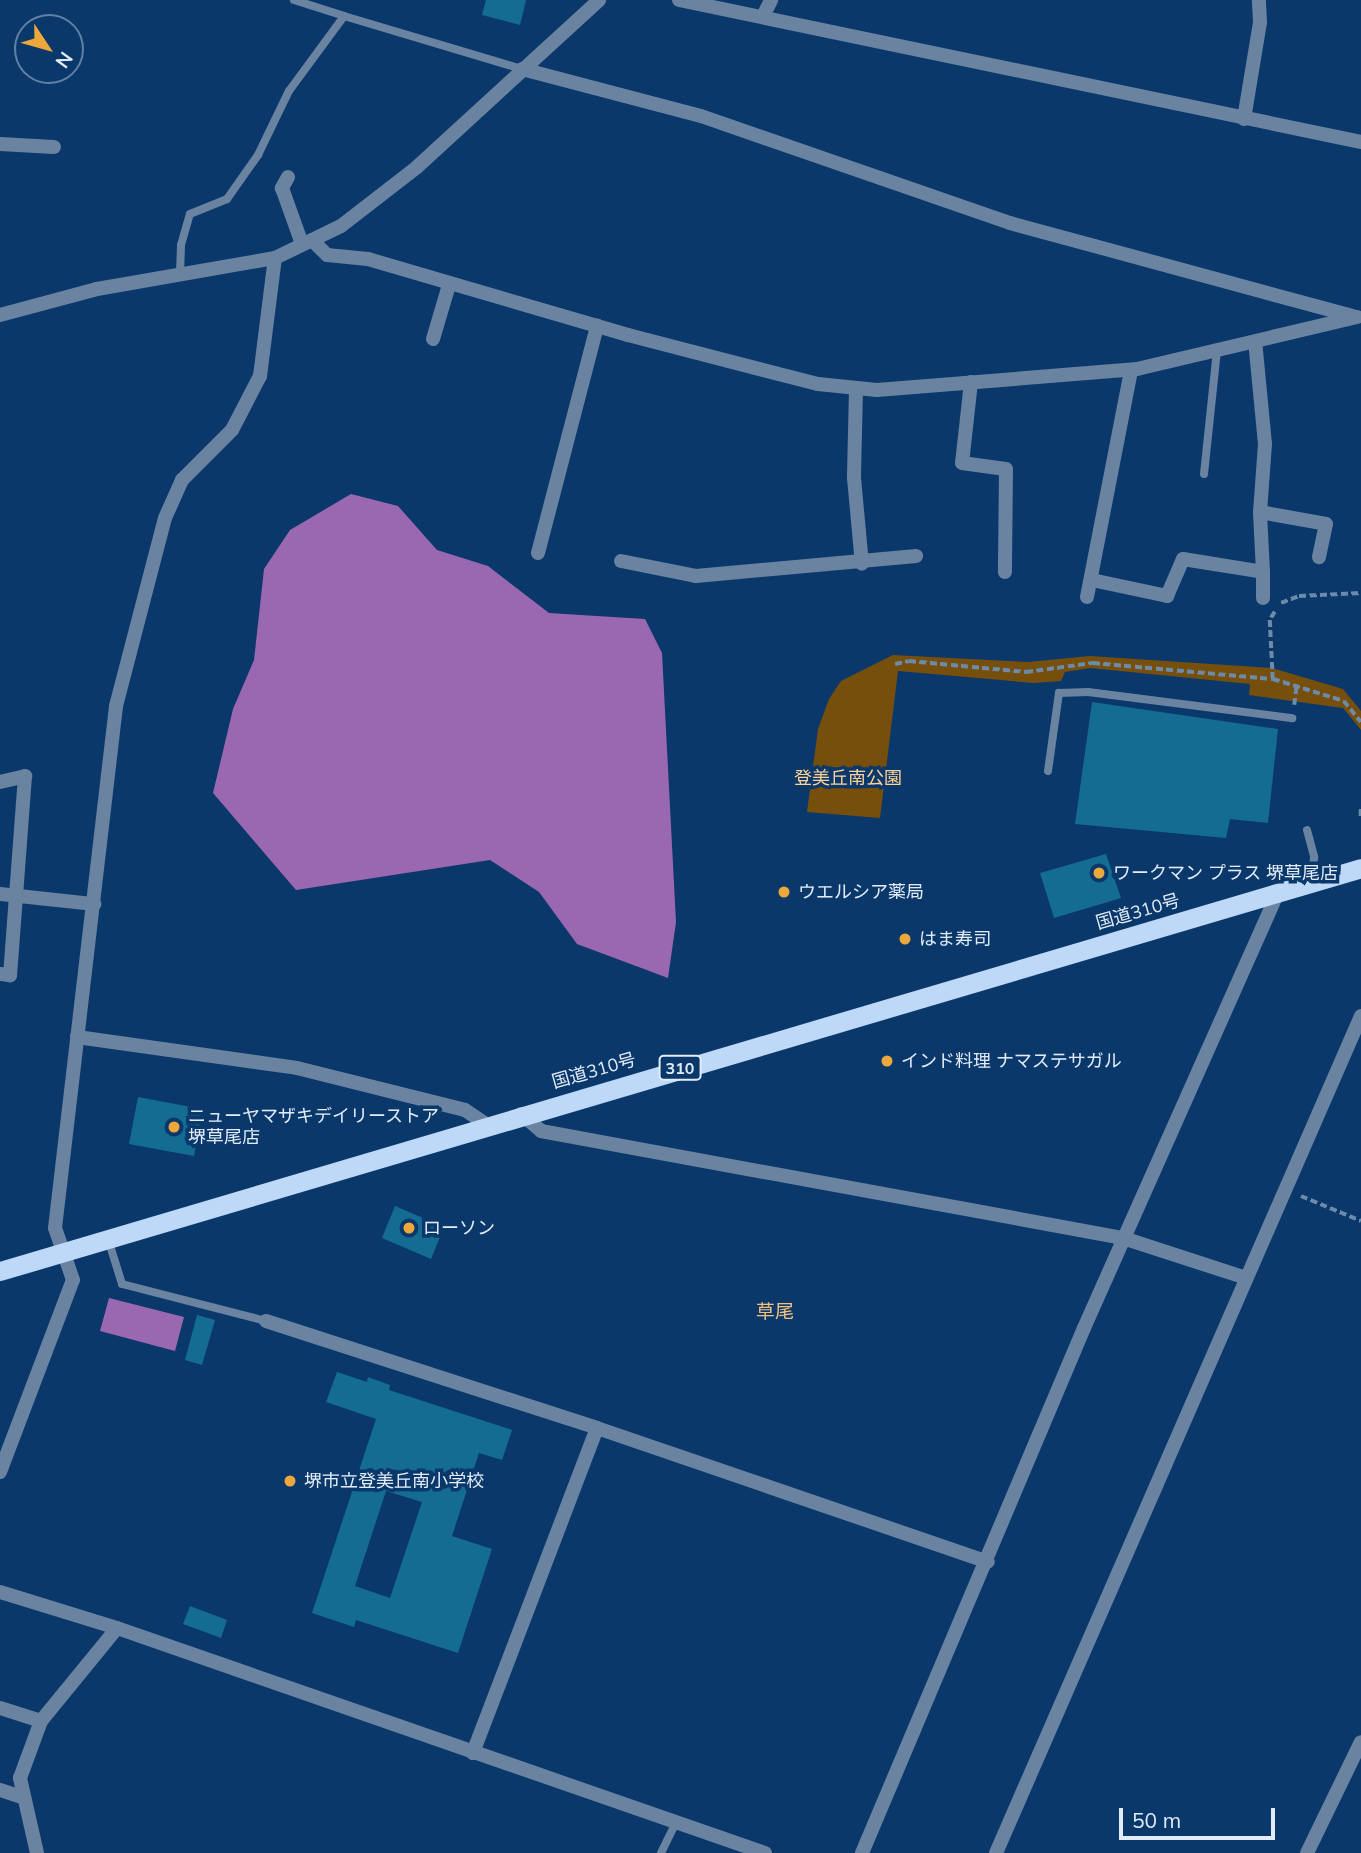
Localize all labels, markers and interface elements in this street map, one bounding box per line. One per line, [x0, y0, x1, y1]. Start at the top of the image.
north arrow [14, 14, 84, 84]
text: N [50, 47, 78, 73]
park label: 登美丘南公園 [794, 767, 902, 789]
place label: ワークマン プラス 堺草尾店 [1113, 862, 1338, 884]
marker: ワークマン プラス 堺草尾店 [1091, 865, 1107, 881]
place label: ウエルシア薬局 [798, 881, 924, 903]
marker: ウエルシア薬局 [776, 884, 792, 900]
street label: 国道310号 [1093, 890, 1183, 934]
place label: はま寿司 [919, 928, 991, 950]
marker: はま寿司 [897, 931, 913, 947]
street label: 国道310号 [549, 1049, 639, 1093]
place label: インド料理 ナマステサガル [901, 1050, 1122, 1072]
marker: インド料理 ナマステサガル [879, 1053, 895, 1069]
road number: 310 [657, 1056, 703, 1080]
place label: ニューヤマザキデイリーストア 堺草尾店 [188, 1106, 440, 1148]
marker: ニューヤマザキデイリーストア 堺草尾店 [166, 1119, 182, 1135]
place label: ローソン [423, 1217, 495, 1239]
marker: ローソン [401, 1220, 417, 1236]
district label: 草尾 [756, 1301, 794, 1323]
place label: 堺市立登美丘南小学校 [304, 1470, 484, 1492]
marker: 堺市立登美丘南小学校 [282, 1473, 298, 1489]
scale bar [1123, 1794, 1279, 1838]
text: 50 m [1132, 1807, 1181, 1833]

